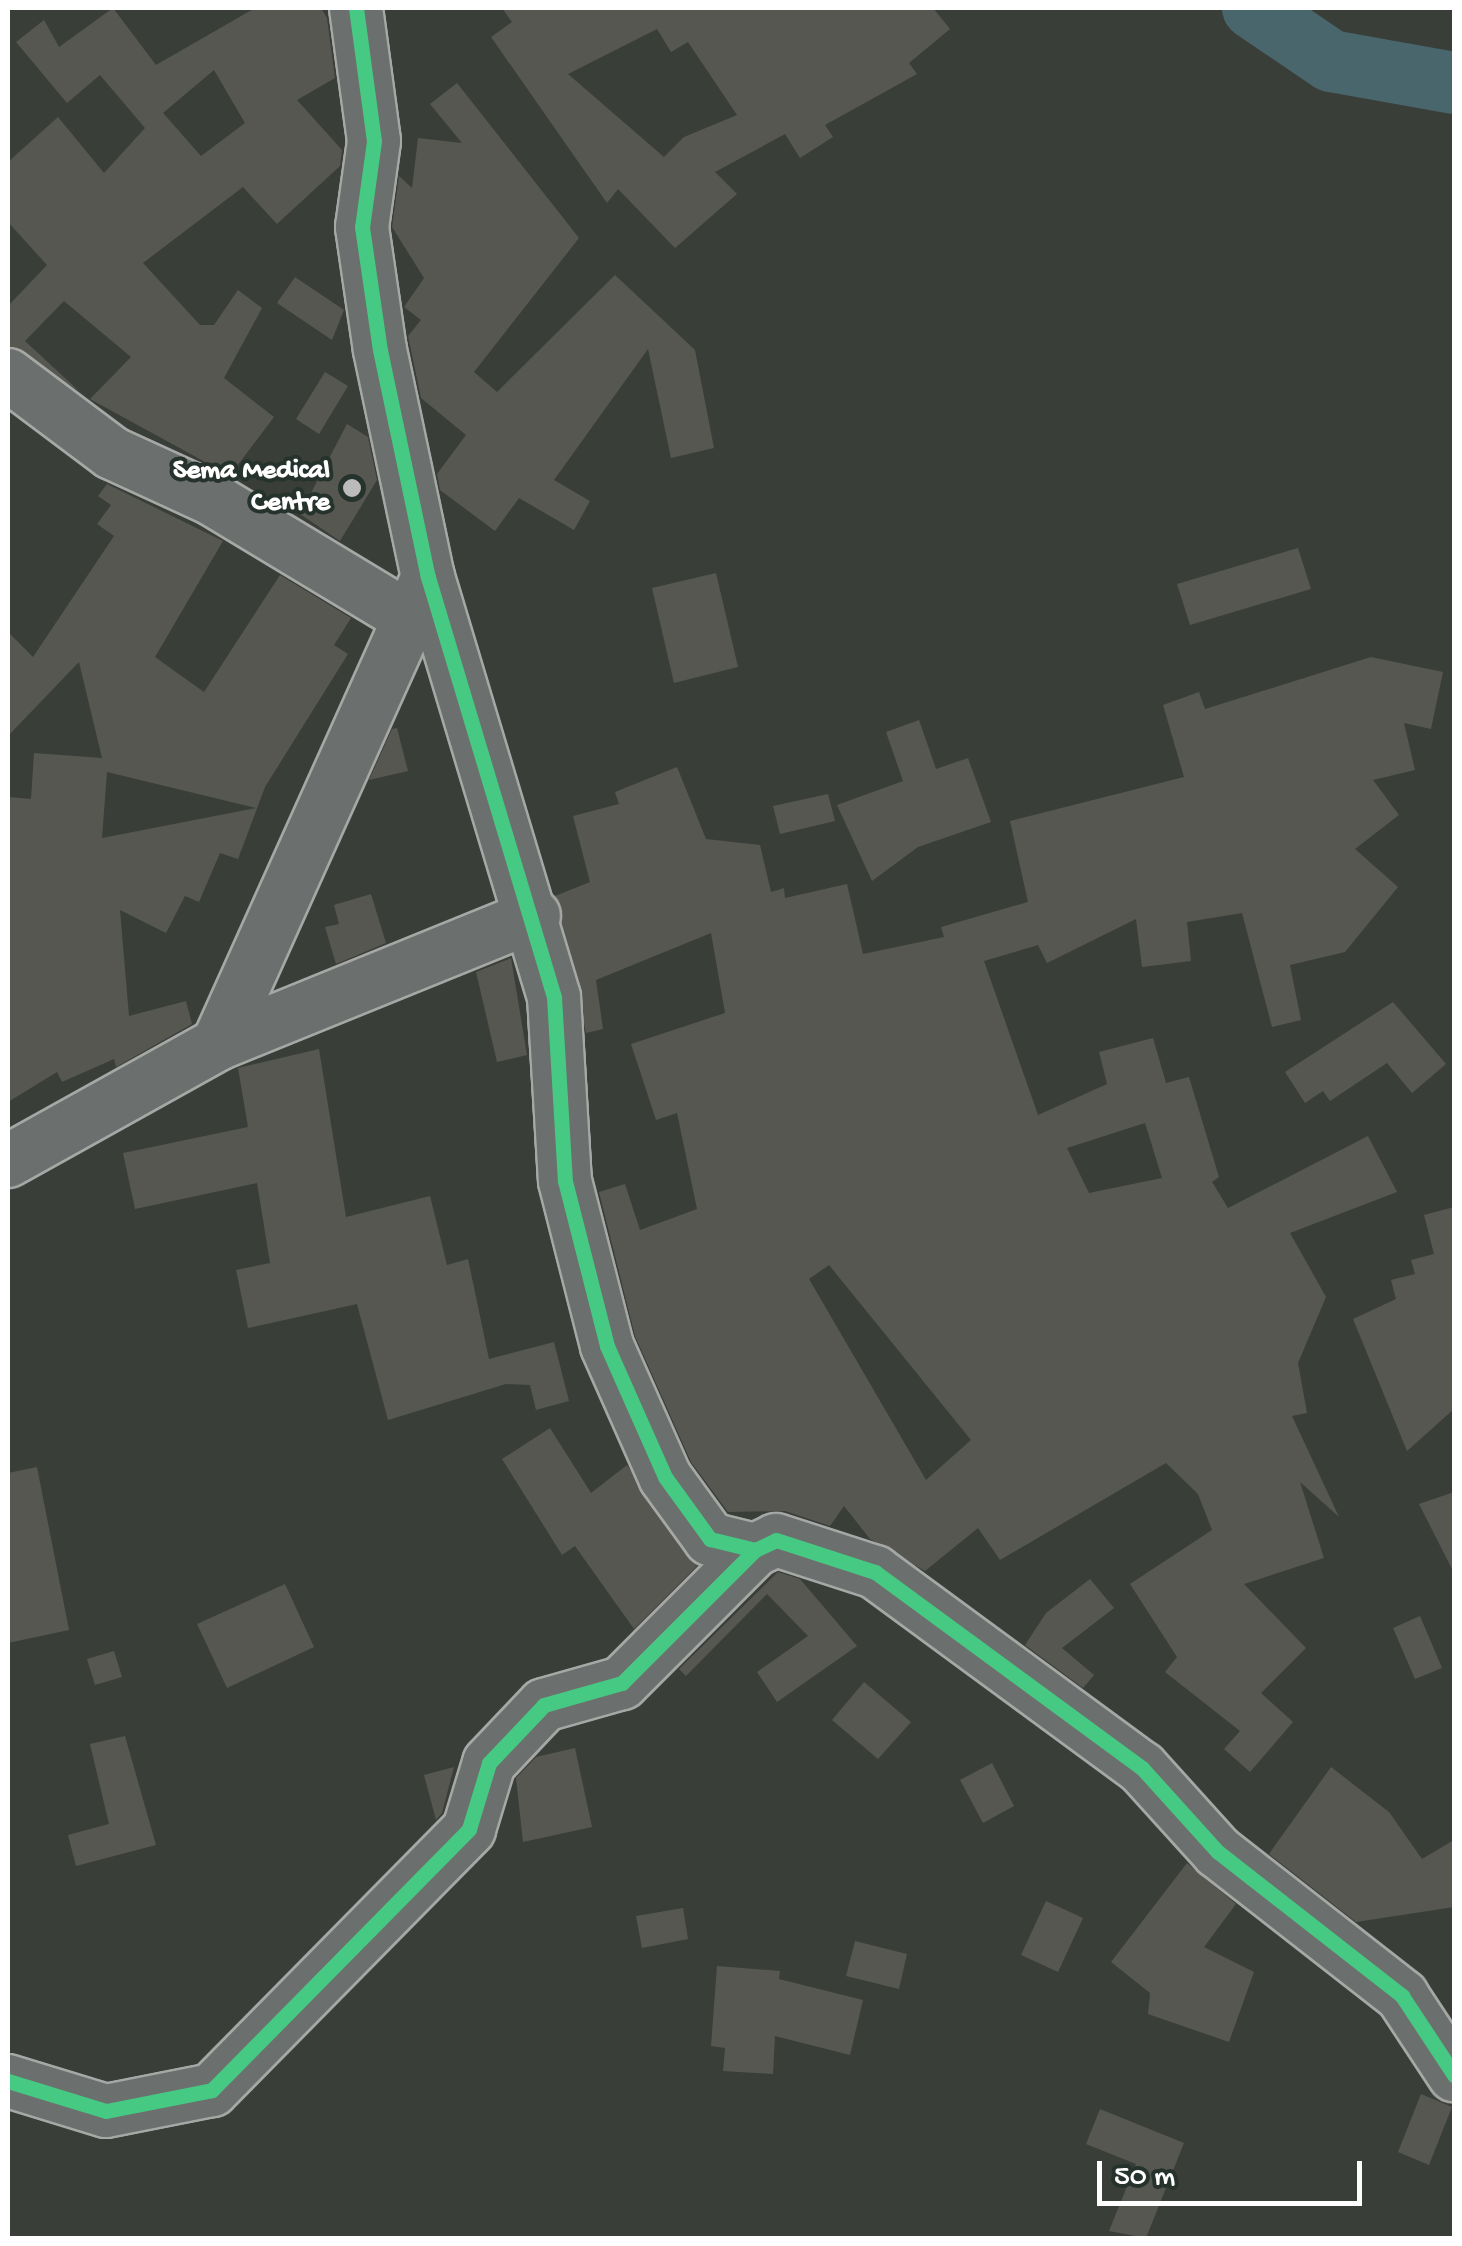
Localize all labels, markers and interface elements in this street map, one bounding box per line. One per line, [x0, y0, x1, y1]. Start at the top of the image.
place label: Sema Medical Centre [173, 455, 330, 521]
marker: Sema Medical Centre [339, 475, 365, 501]
scale bar [1102, 2141, 1367, 2203]
text: 50 m [1114, 2161, 1175, 2196]

